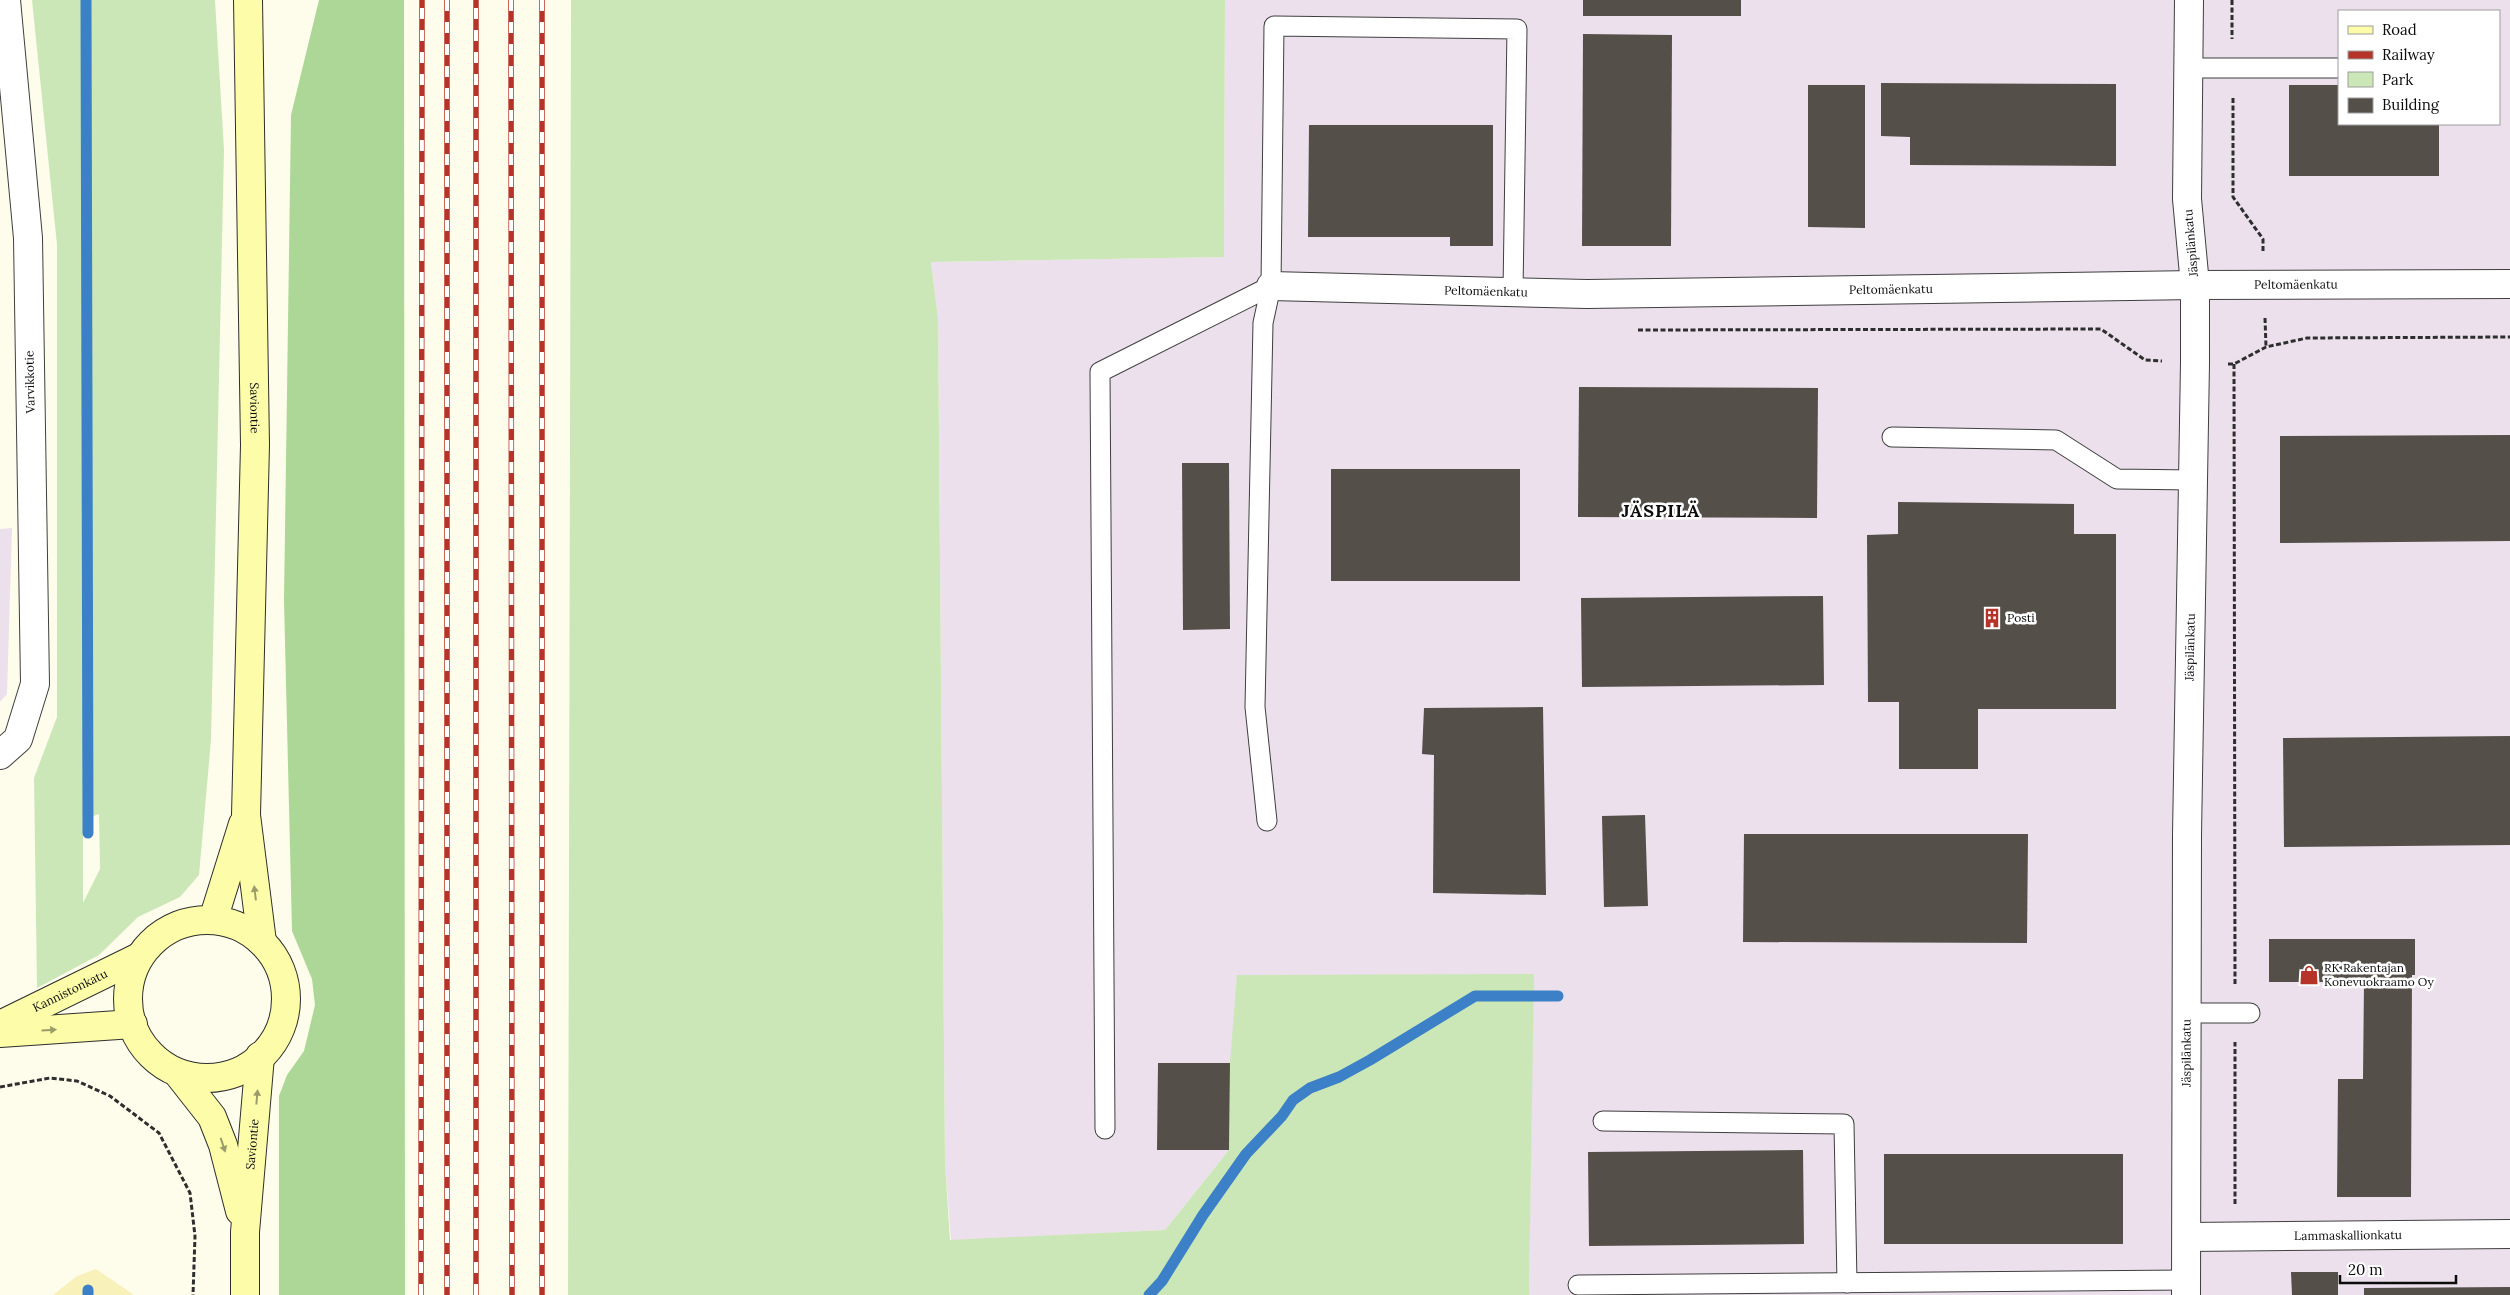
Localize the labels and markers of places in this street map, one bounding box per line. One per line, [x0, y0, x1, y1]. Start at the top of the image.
building icon: Posti [1981, 607, 2003, 629]
place label: Posti [2007, 610, 2035, 625]
place label: RK Rakentajan Konevuokraamo Oy [2324, 960, 2434, 989]
shop icon: RK Rakentajan Konevuokraamo Oy [2298, 964, 2320, 986]

